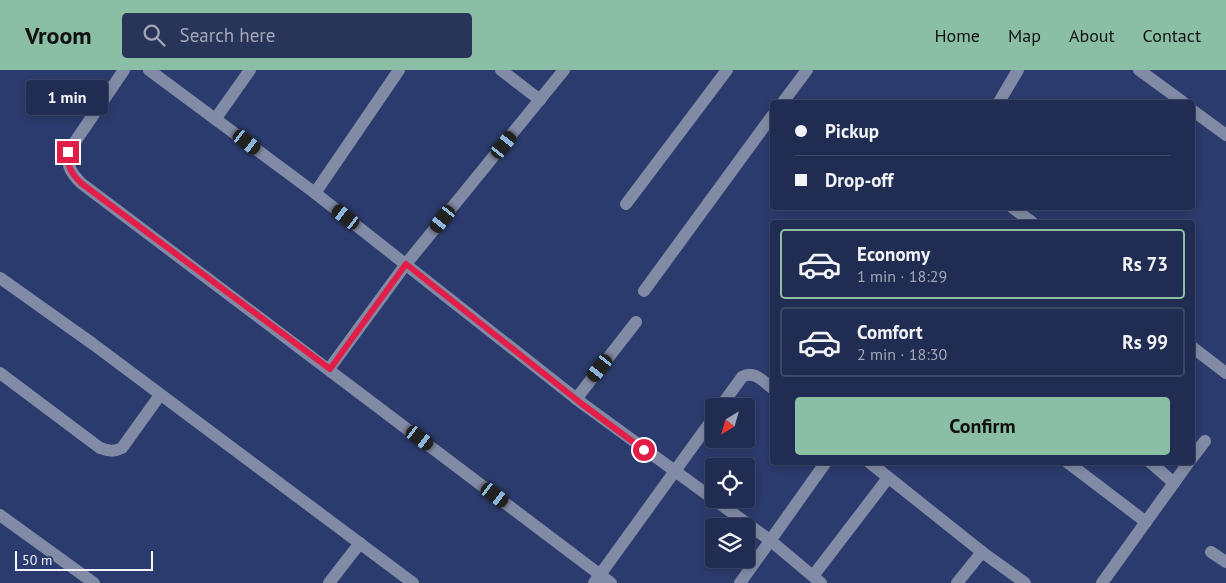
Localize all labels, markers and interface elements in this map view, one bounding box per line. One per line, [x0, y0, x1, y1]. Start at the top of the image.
search box [122, 13, 472, 58]
text: Vroom [25, 20, 92, 51]
icon: search [140, 21, 168, 49]
text: Search here [180, 23, 275, 47]
text: Home [934, 24, 980, 47]
text: Map [1008, 24, 1041, 47]
text: About [1069, 24, 1115, 47]
text: Contact [1143, 24, 1201, 47]
callout: 1 min [27, 79, 109, 114]
text: 1 min [47, 87, 87, 107]
text: Pickup [825, 119, 879, 143]
car [230, 127, 263, 157]
car [488, 129, 519, 161]
route end [57, 141, 79, 163]
text: Drop-off [825, 168, 893, 192]
car [329, 202, 362, 232]
car [427, 203, 458, 235]
icon: car [797, 242, 842, 287]
text: Economy [857, 242, 930, 266]
text: Rs 73 [1122, 252, 1168, 276]
text: 1 min · 18:29 [857, 266, 947, 286]
icon: car [797, 320, 842, 365]
text: Comfort [857, 320, 923, 344]
text: Rs 99 [1122, 330, 1168, 354]
text: 2 min · 18:30 [857, 344, 947, 364]
car [584, 352, 615, 384]
button: Confirm [795, 397, 1170, 455]
north arrow [705, 398, 755, 448]
map controls [705, 398, 755, 568]
car [403, 423, 436, 453]
route start [633, 439, 655, 461]
button: locate [705, 458, 755, 508]
car [478, 480, 511, 510]
button: layers [705, 518, 755, 568]
scale bar [15, 548, 152, 571]
text: 50 m [22, 551, 52, 569]

